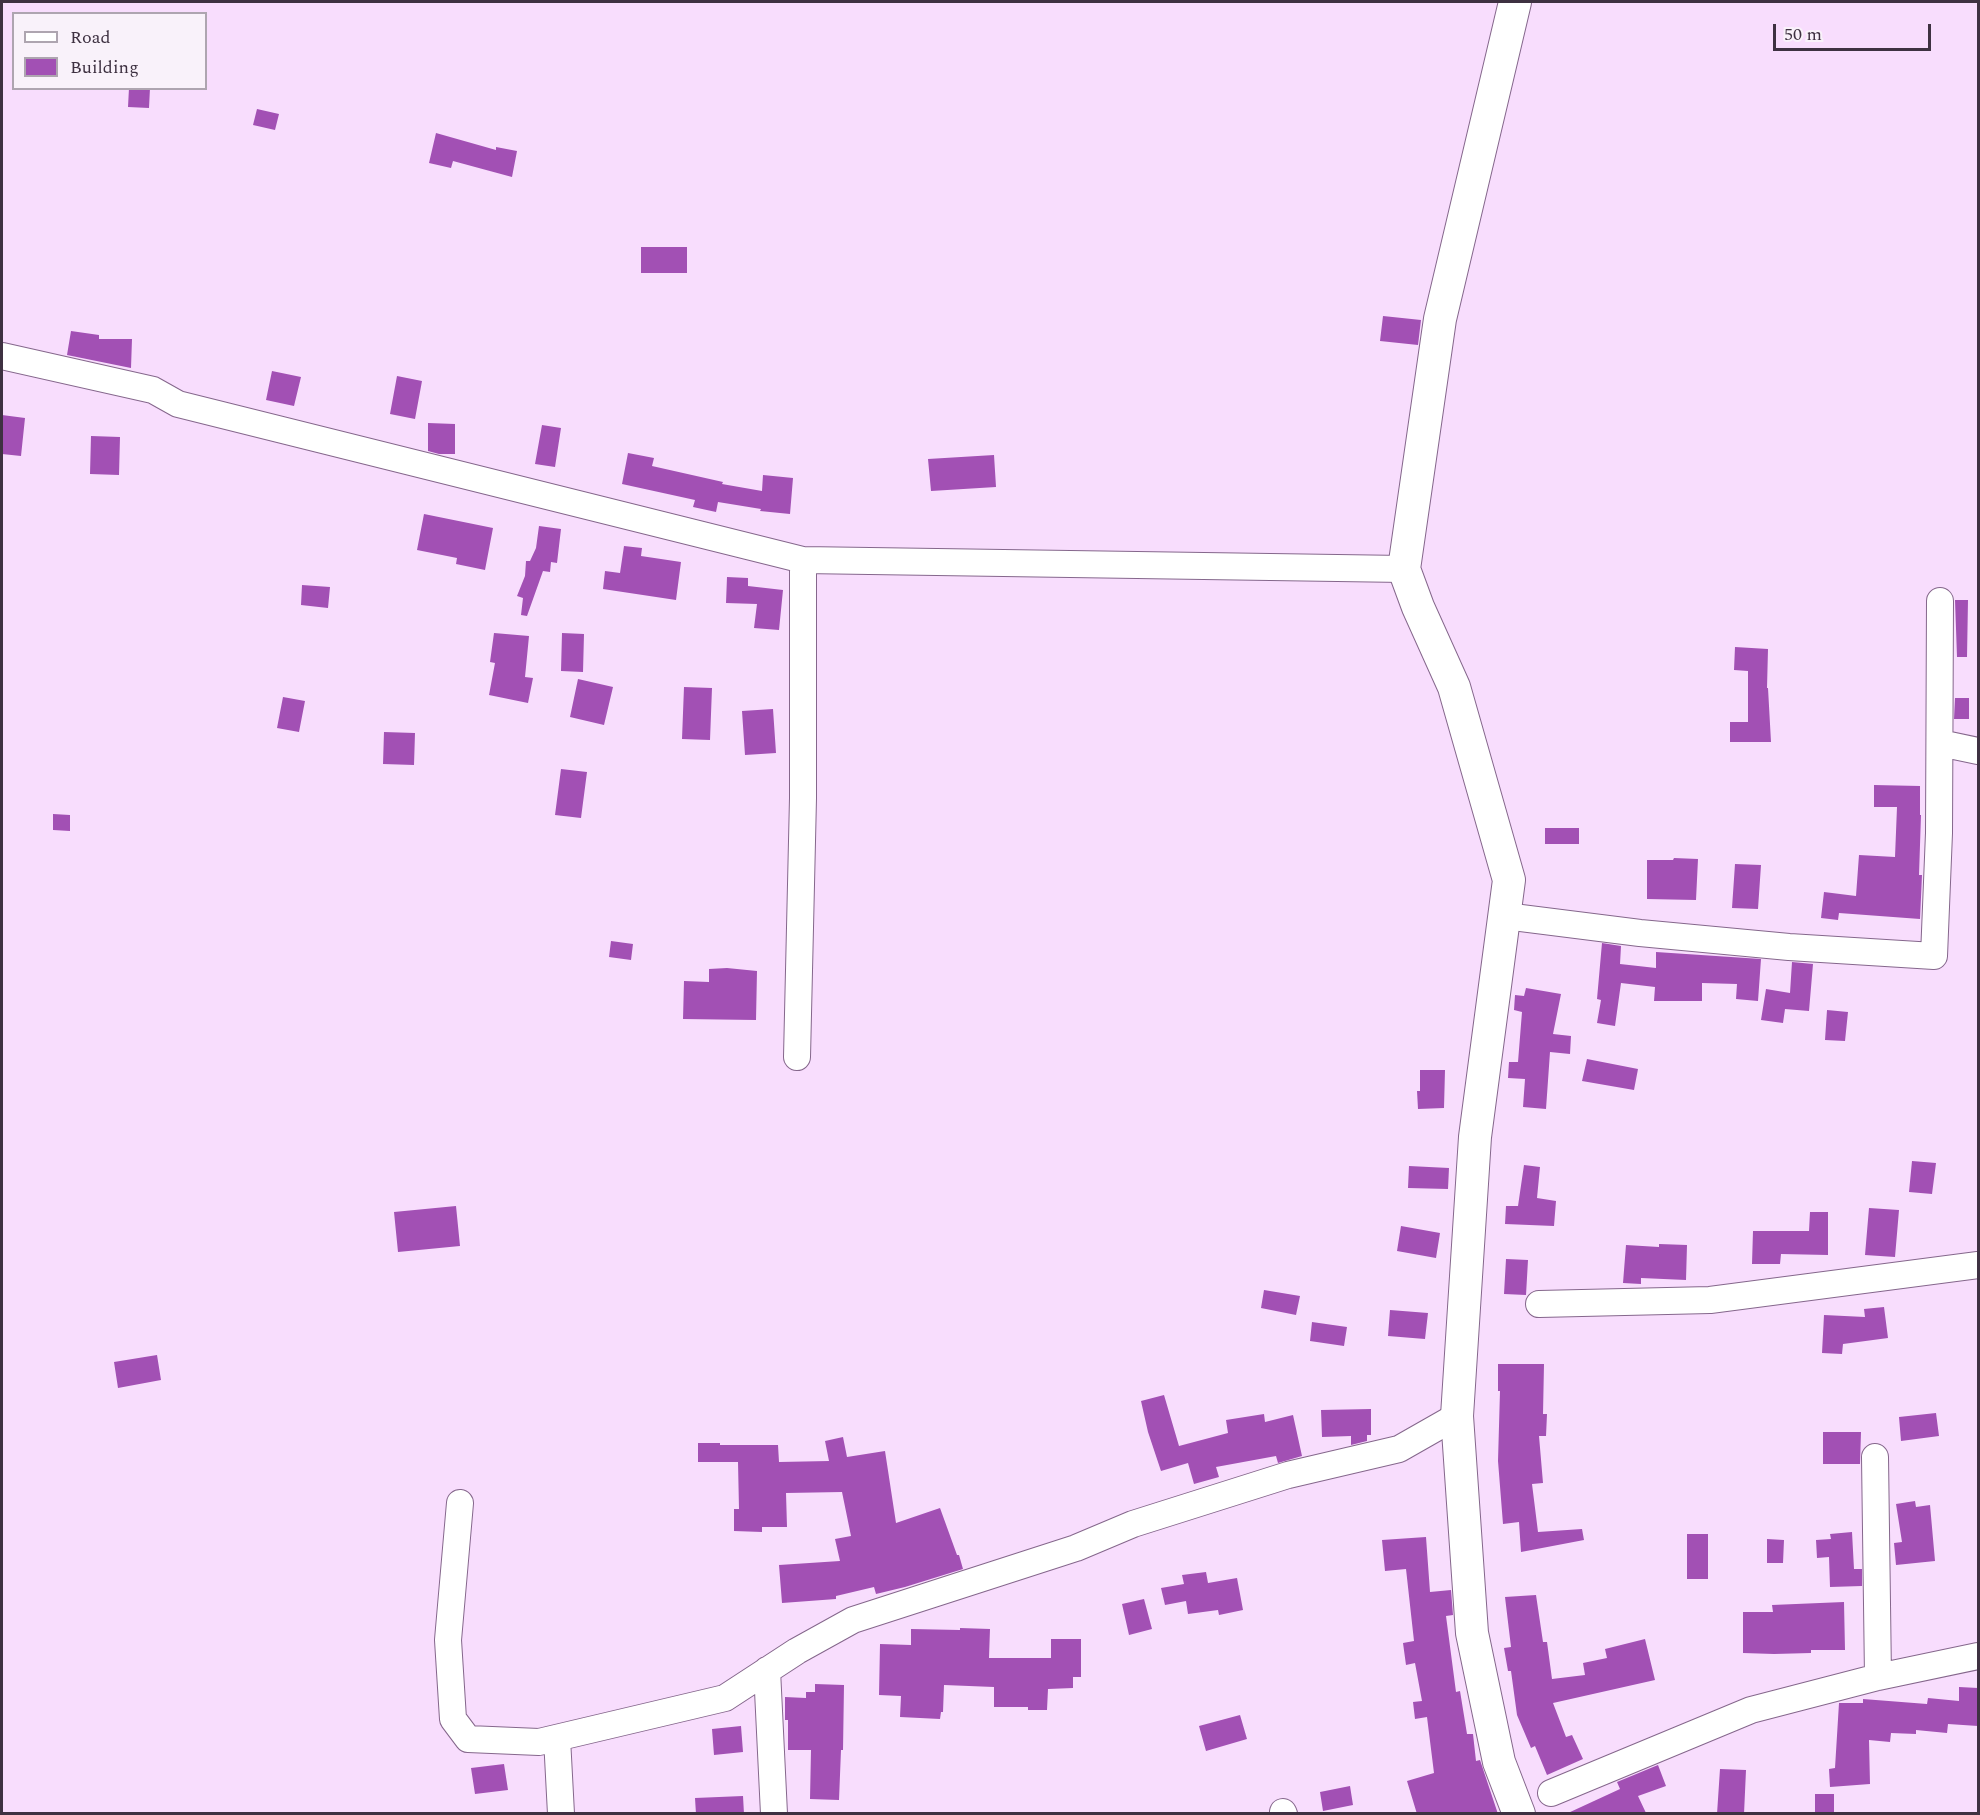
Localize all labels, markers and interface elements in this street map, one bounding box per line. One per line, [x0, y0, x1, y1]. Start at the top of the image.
legend [12, 12, 207, 90]
scale bar [1776, 12, 1934, 50]
text: 50 m [1784, 21, 1822, 48]
text: Road [70, 24, 111, 51]
text: Building [70, 54, 139, 81]

